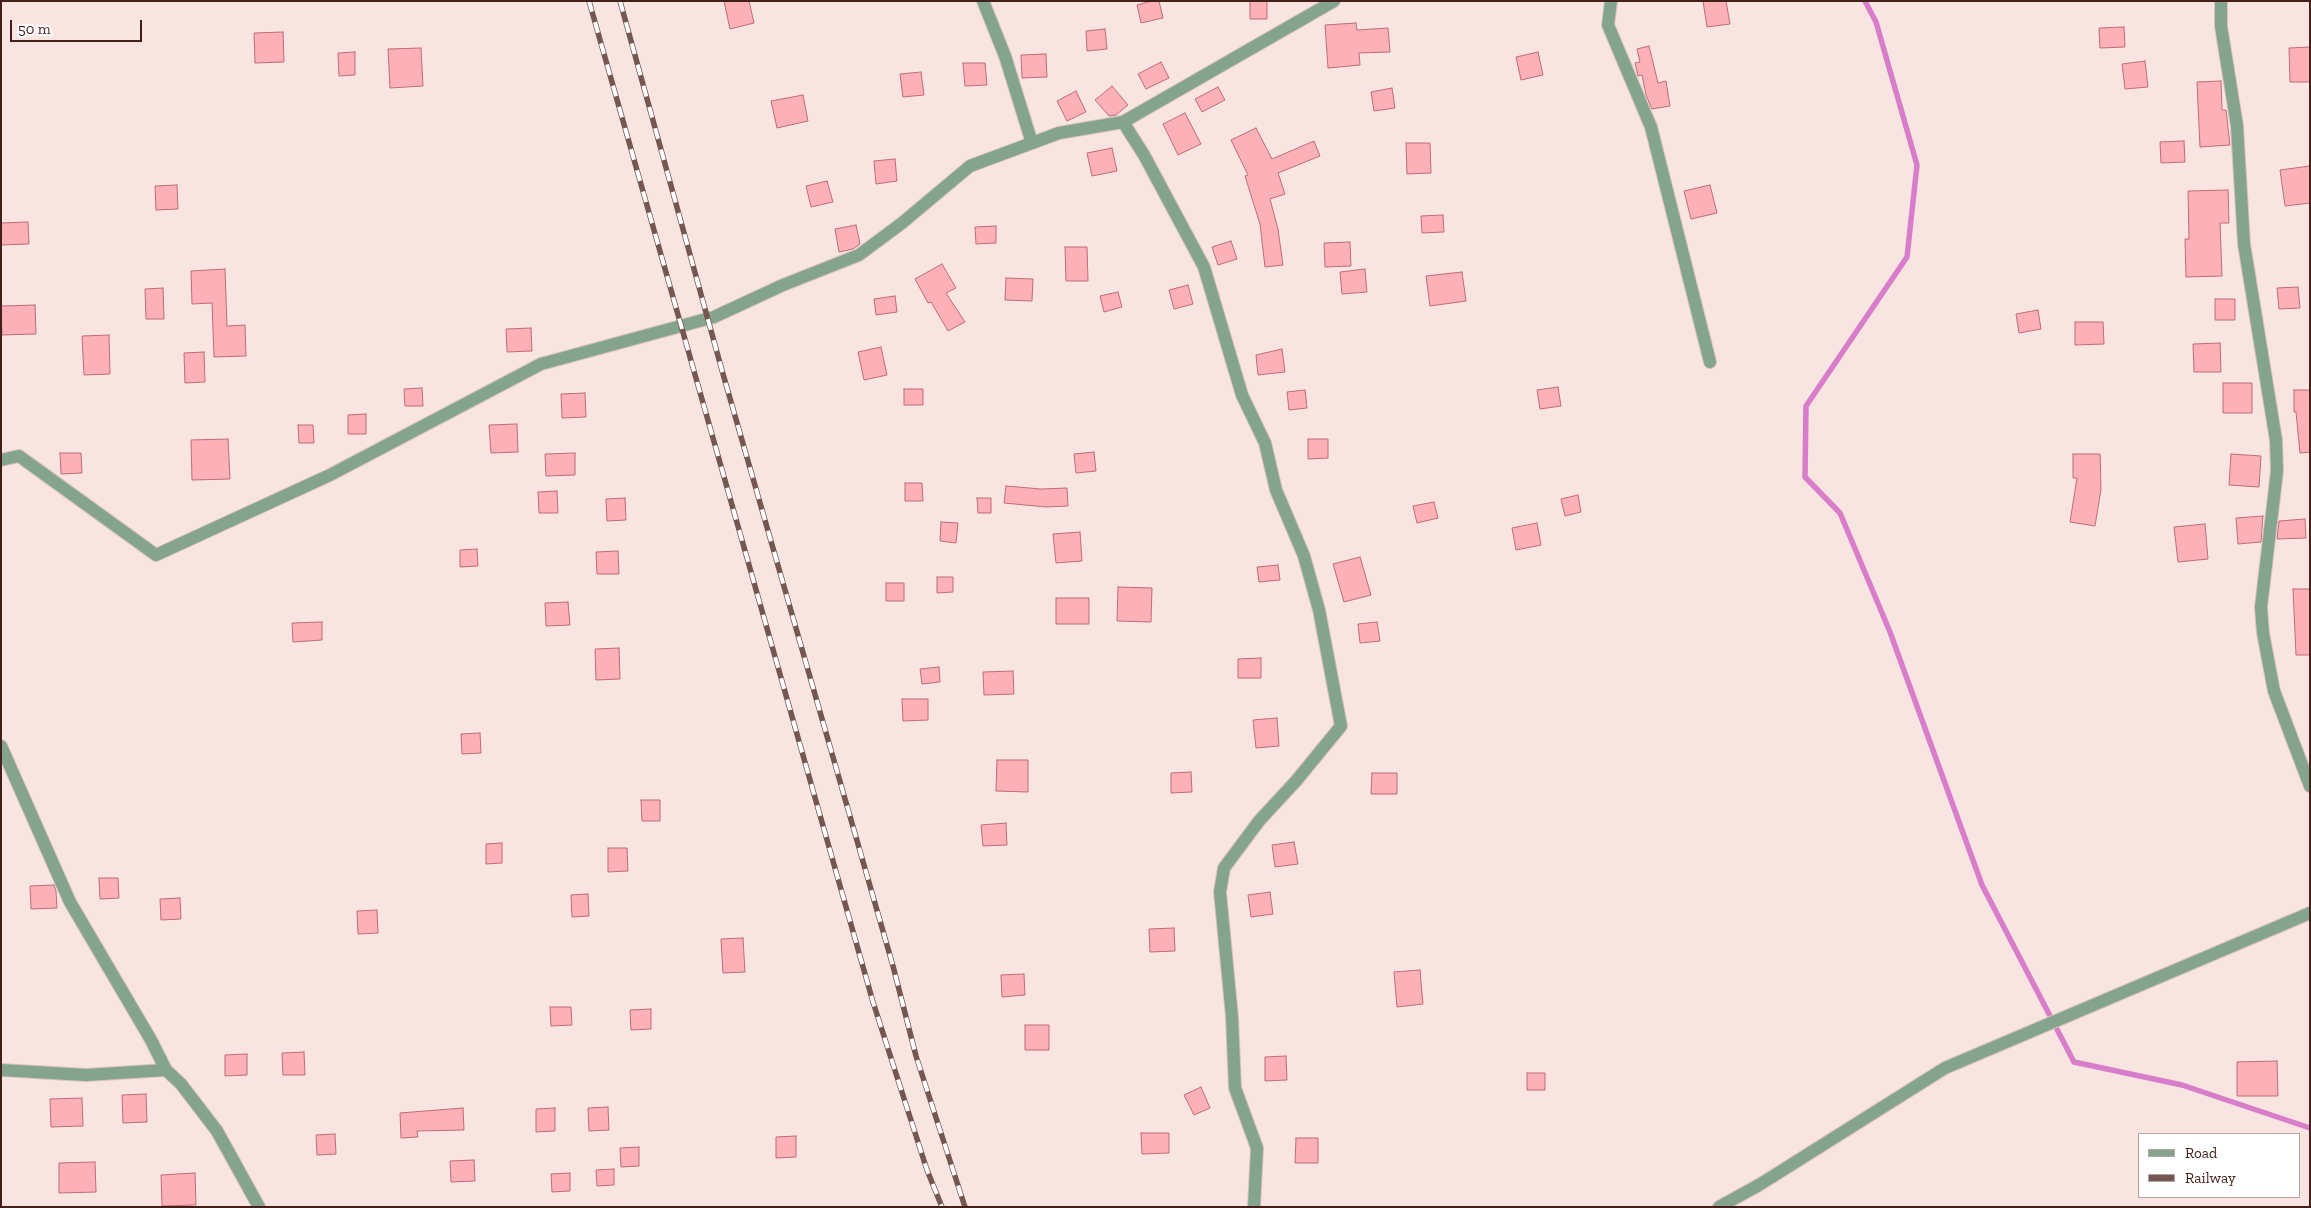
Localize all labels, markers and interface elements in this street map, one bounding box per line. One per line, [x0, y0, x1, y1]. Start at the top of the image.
scale bar [12, 10, 145, 42]
text: 50 m [18, 20, 51, 38]
legend [2138, 1133, 2301, 1198]
text: Road [2185, 1144, 2217, 1162]
text: Railway [2185, 1169, 2236, 1187]

